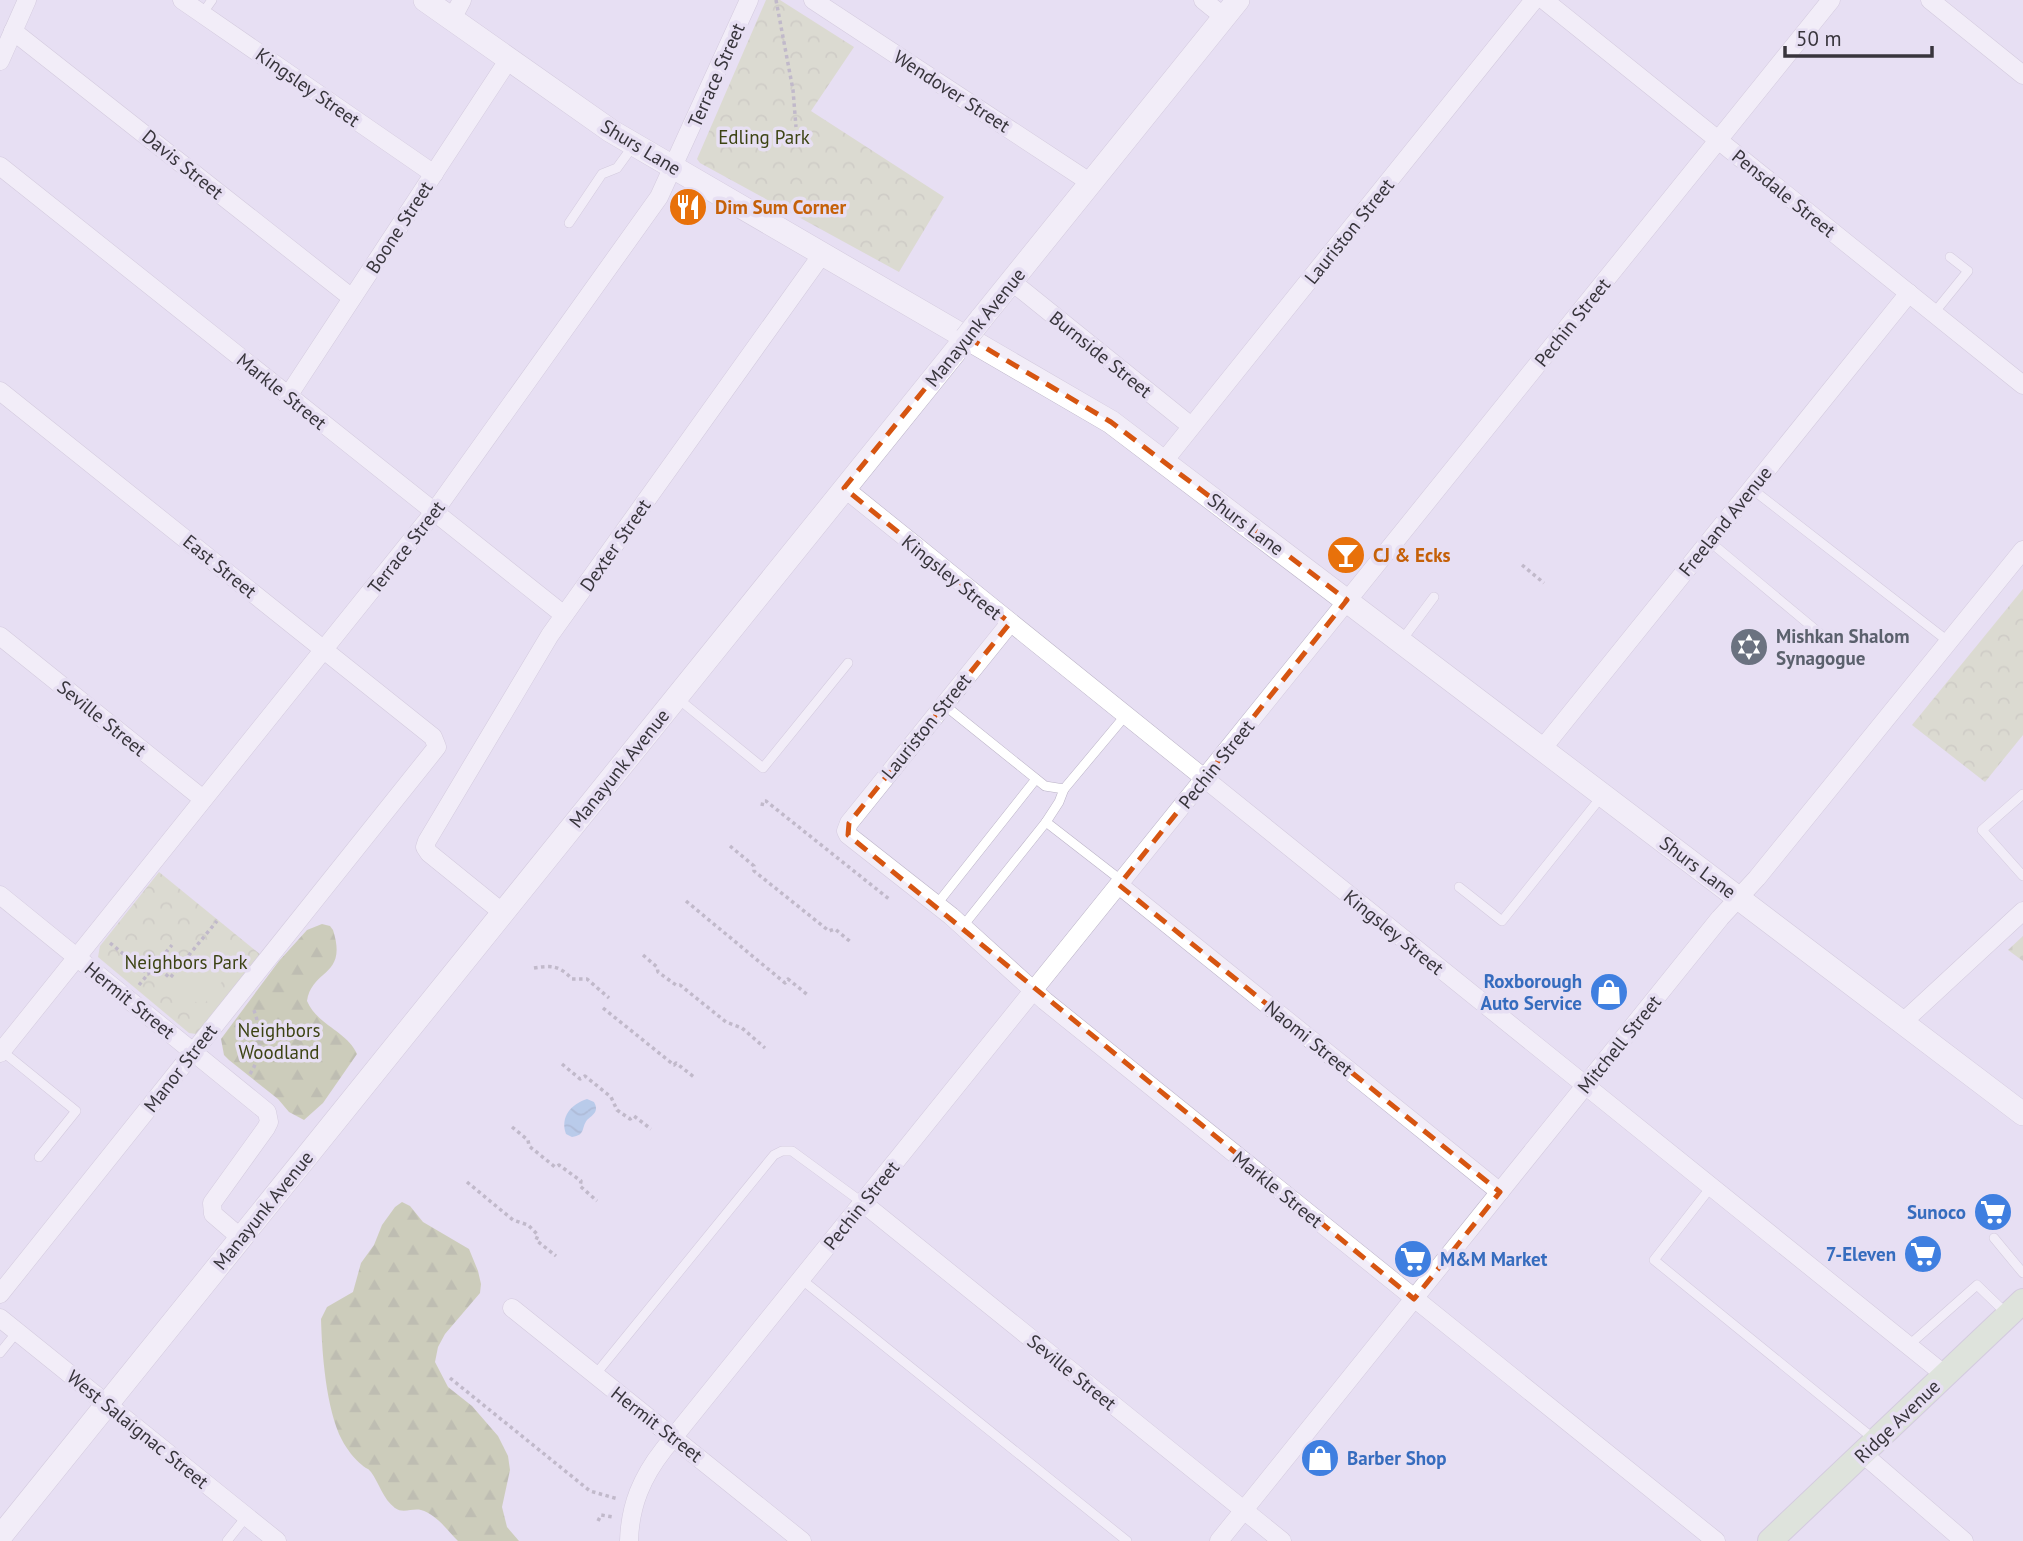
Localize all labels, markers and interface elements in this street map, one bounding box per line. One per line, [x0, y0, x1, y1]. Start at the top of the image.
scale bar [1785, 14, 1932, 58]
street label: Terrace Street [682, 19, 750, 131]
text: 50 m [1796, 25, 1842, 52]
street label: Kingsley Street [251, 42, 365, 132]
street label: Wendover Street [889, 44, 1015, 138]
street label: Shurs Lane [597, 114, 685, 180]
street label: Davis Street [137, 124, 229, 204]
park label: Edling Park [718, 125, 810, 149]
street label: Pensdale Street [1727, 144, 1841, 242]
street label: Lauriston Street [1299, 173, 1399, 289]
street label: Boone Street [360, 176, 438, 278]
restaurant icon: Dim Sum Corner [667, 186, 709, 228]
place label: Dim Sum Corner [715, 195, 846, 219]
street label: Manayunk Avenue [920, 263, 1030, 391]
street label: Pechin Street [1529, 272, 1615, 371]
street label: Burnside Street [1045, 305, 1157, 403]
street label: Markle Street [232, 347, 332, 435]
street label: Freeland Avenue [1673, 461, 1777, 581]
street label: Shurs Lane [1203, 488, 1289, 560]
street label: Dexter Street [574, 494, 656, 596]
street label: Terrace Street [362, 495, 450, 598]
street label: East Street [178, 529, 262, 603]
street label: Kingsley Street [897, 529, 1007, 625]
bar icon: CJ & Ecks [1325, 534, 1367, 576]
place label: CJ & Ecks [1373, 543, 1451, 567]
place label: Mishkan Shalom Synagogue [1776, 624, 1910, 670]
synagogue icon: Mishkan Shalom Synagogue [1728, 626, 1770, 668]
street label: Lauriston Street [876, 668, 976, 784]
street label: Seville Street [53, 675, 152, 762]
street label: Manayunk Avenue [564, 704, 674, 832]
street label: Pechin Street [1173, 714, 1259, 813]
street label: Shurs Lane [1655, 831, 1741, 903]
street label: Kingsley Street [1339, 884, 1449, 980]
park label: Neighbors Park [124, 950, 248, 974]
street label: Hermit Street [80, 956, 181, 1044]
place label: Roxborough Auto Service [1481, 969, 1582, 1015]
shop icon: Roxborough Auto Service [1588, 971, 1630, 1013]
street label: Mitchell Street [1572, 990, 1666, 1098]
street label: Naomi Street [1260, 995, 1358, 1081]
park label: Neighbors Woodland [237, 1018, 321, 1064]
street label: Manor Street [138, 1019, 222, 1117]
street label: Markle Street [1228, 1145, 1328, 1233]
street label: Manayunk Avenue [208, 1146, 318, 1274]
street label: Pechin Street [818, 1155, 904, 1254]
supermarket icon: Sunoco [1972, 1191, 2014, 1233]
place label: Sunoco [1907, 1200, 1966, 1224]
supermarket icon: 7-Eleven [1902, 1233, 1944, 1275]
supermarket icon: M&M Market [1392, 1238, 1434, 1280]
place label: 7-Eleven [1826, 1242, 1896, 1266]
place label: M&M Market [1440, 1247, 1548, 1271]
street label: Seville Street [1023, 1329, 1122, 1416]
street label: West Salaignac Street [62, 1364, 214, 1494]
street label: Ridge Avenue [1849, 1374, 1945, 1468]
street label: Hermit Street [606, 1381, 708, 1467]
shop icon: Barber Shop [1299, 1437, 1341, 1479]
place label: Barber Shop [1347, 1446, 1447, 1470]

